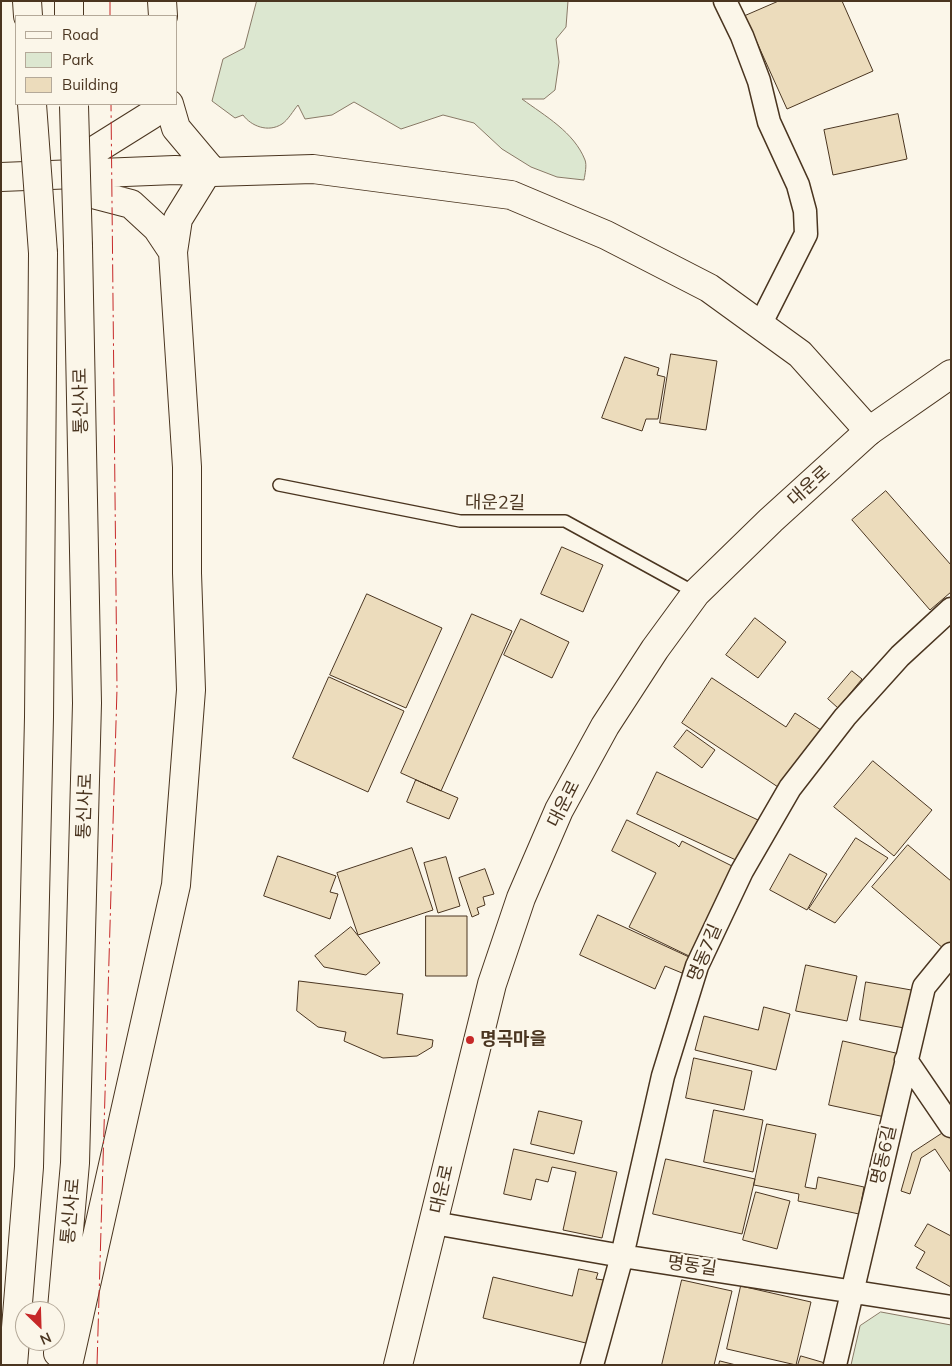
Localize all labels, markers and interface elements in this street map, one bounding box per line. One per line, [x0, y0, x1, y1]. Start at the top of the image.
legend [15, 15, 178, 105]
text: Road [62, 25, 99, 44]
text: Park [62, 50, 94, 69]
text: Building [62, 75, 118, 94]
street label: 통신사로 [70, 368, 92, 434]
street label: 대운로 [783, 461, 835, 511]
street label: 대운2길 [465, 492, 525, 514]
street label: 통신사로 [73, 773, 97, 839]
street label: 대운로 [543, 777, 585, 831]
street label: 명동7길 [683, 921, 727, 985]
place label: 명곡마을 [480, 1029, 546, 1051]
marker: 명곡마을 [464, 1034, 476, 1046]
street label: 명동6길 [867, 1123, 901, 1187]
street label: 대운로 [426, 1162, 458, 1216]
street label: 통신사로 [57, 1177, 85, 1245]
street label: 명동길 [666, 1252, 718, 1280]
north arrow [15, 1301, 65, 1351]
text: N [37, 1328, 54, 1349]

